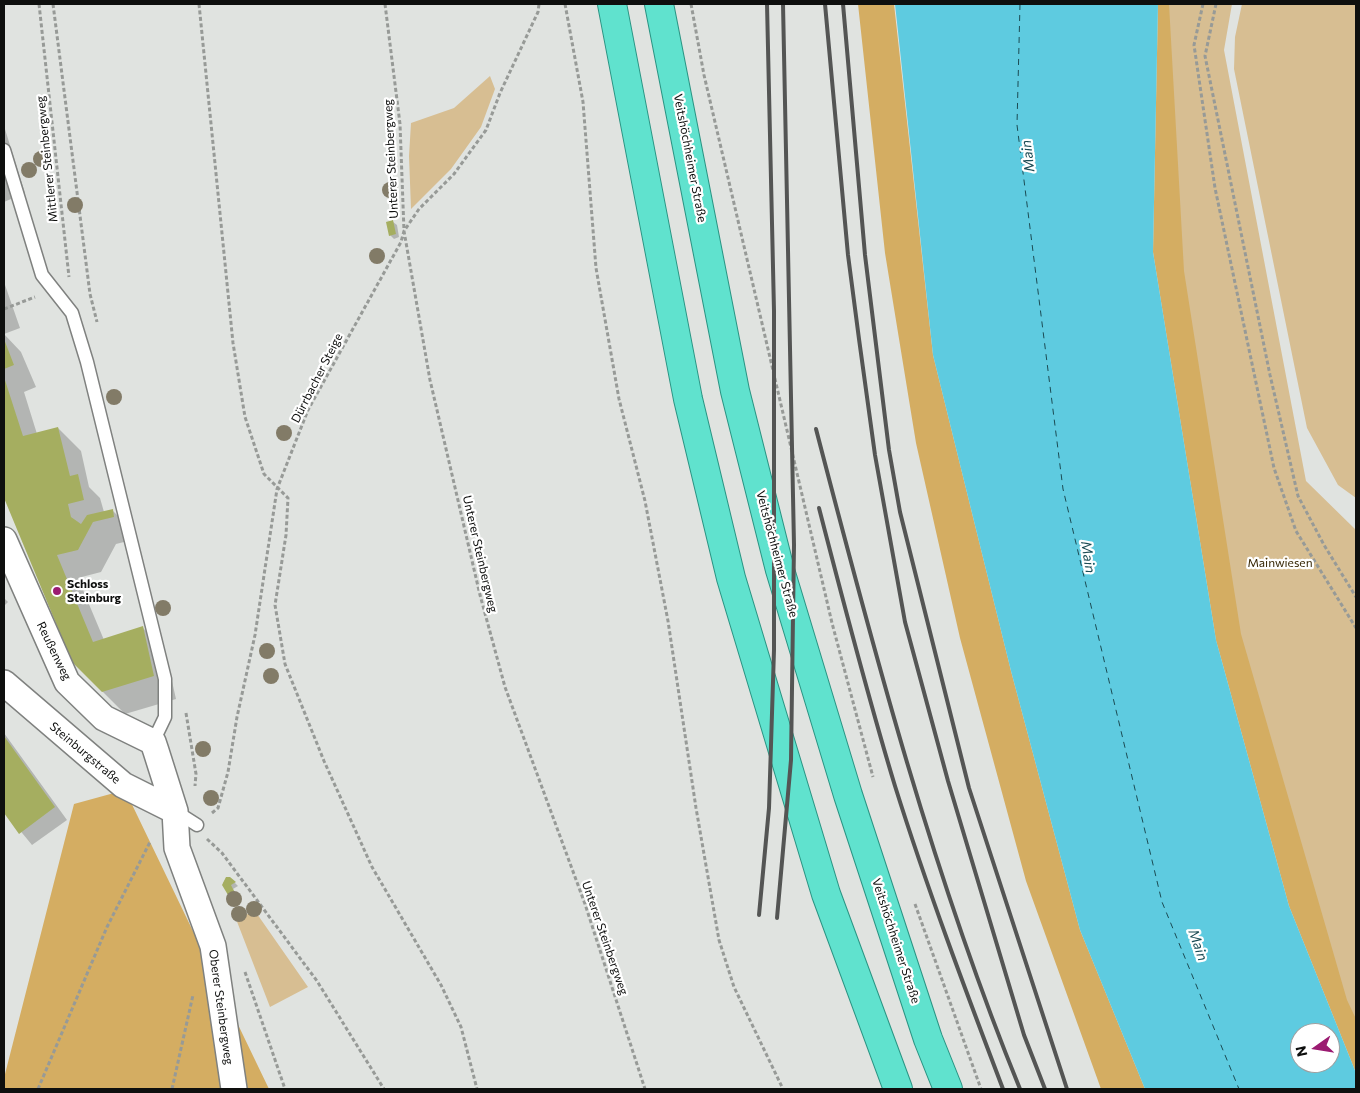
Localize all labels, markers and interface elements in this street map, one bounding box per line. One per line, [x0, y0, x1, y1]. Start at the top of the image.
street label: Veitshöchheimer Straße [670, 93, 710, 223]
street label: Mittlerer Steinbergweg [33, 95, 61, 223]
street label: Unterer Steinbergweg [381, 99, 401, 219]
water label: Main [1018, 139, 1038, 173]
street label: Dürrbacher Steige [288, 331, 346, 425]
street label: Veitshöchheimer Straße [753, 489, 801, 619]
street label: Unterer Steinbergweg [460, 494, 500, 614]
water label: Main [1077, 540, 1099, 574]
park label: Mainwiesen [1247, 556, 1313, 570]
place label: Schloss Steinburg [67, 577, 121, 605]
marker: Schloss Steinburg [51, 585, 63, 597]
street label: Reußenweg [34, 619, 74, 683]
street label: Steinburgstraße [47, 719, 123, 787]
street label: Veitshöchheimer Straße [869, 877, 923, 1005]
street label: Unterer Steinbergweg [579, 879, 631, 997]
water label: Main [1185, 927, 1211, 963]
street label: Oberer Steinbergweg [206, 948, 236, 1066]
north arrow [1290, 1023, 1340, 1073]
text: N [1291, 1044, 1310, 1058]

